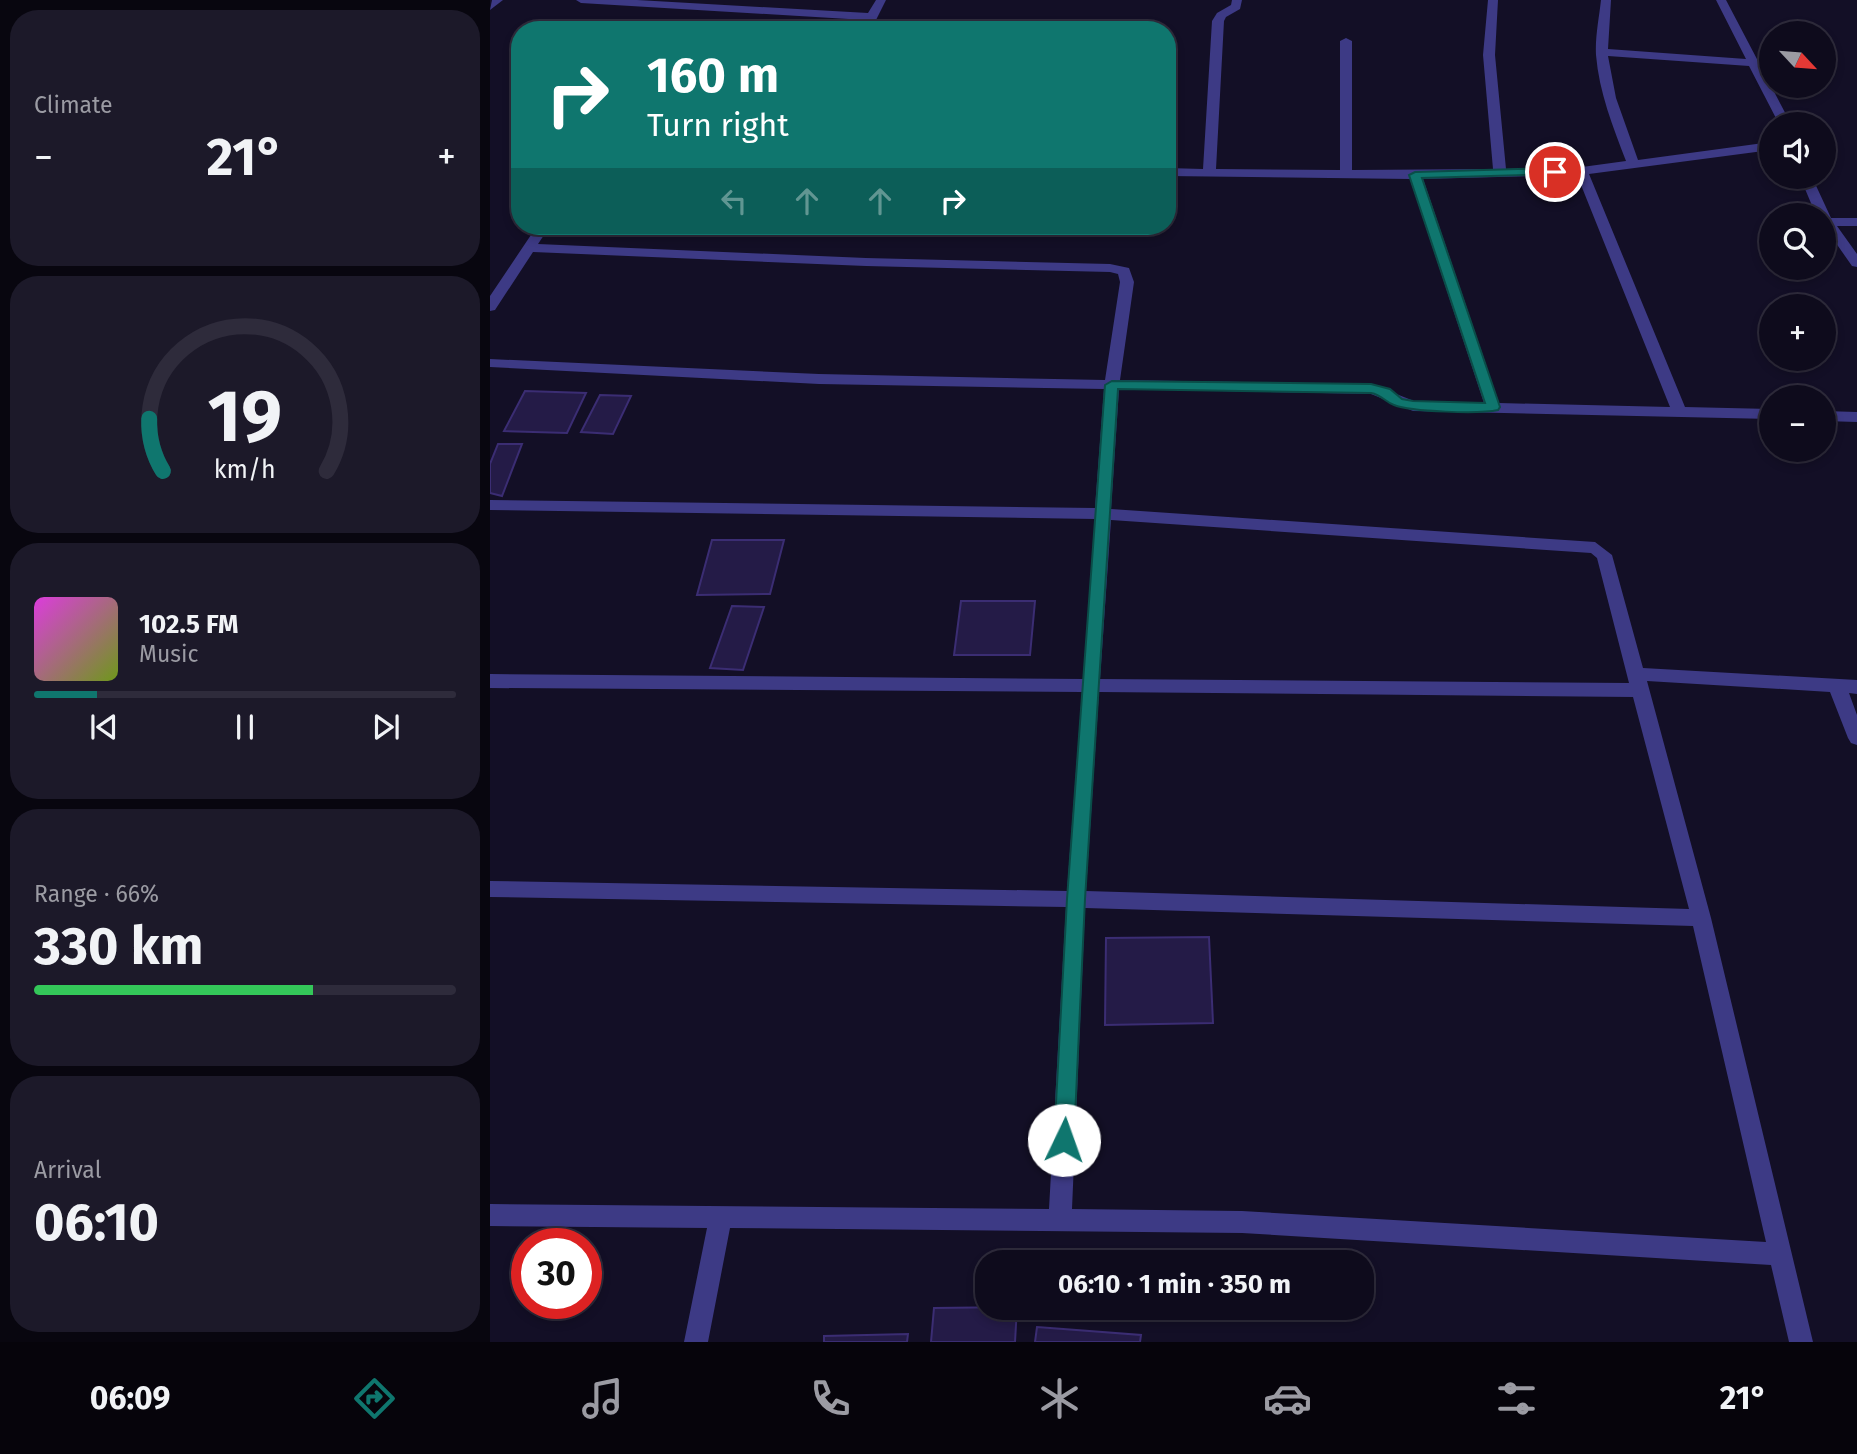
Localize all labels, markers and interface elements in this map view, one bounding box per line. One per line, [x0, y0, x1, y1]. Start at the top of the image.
north arrow [1759, 21, 1836, 98]
map controls [1759, 21, 1836, 462]
text: 160 m [647, 46, 779, 105]
icon: right [532, 49, 623, 140]
text: Climate [34, 91, 113, 119]
text: Turn right [647, 106, 789, 144]
button: sound [1759, 112, 1836, 189]
text: 21° [207, 126, 284, 189]
text: − [34, 134, 53, 180]
text: + [437, 134, 456, 180]
pin [1525, 142, 1585, 202]
icon: arrive [1536, 153, 1574, 191]
icon: left [715, 182, 753, 220]
icon: ahead [788, 182, 826, 220]
icon: ahead [861, 182, 899, 220]
icon: right [934, 182, 972, 220]
button: search [1759, 203, 1836, 280]
button: + [1759, 294, 1836, 371]
text: 19 [208, 373, 282, 460]
button: − [1759, 385, 1836, 462]
text: km/h [214, 454, 276, 484]
text: 102.5 FM [139, 609, 238, 640]
text: Music [139, 640, 199, 668]
icon: previous [85, 708, 123, 746]
icon: pause [226, 708, 264, 746]
icon: next [367, 708, 405, 746]
text: Range · 66% [34, 880, 159, 908]
text: 330 km [34, 915, 203, 978]
position arrow [1027, 1103, 1101, 1177]
text: Arrival [34, 1156, 101, 1184]
text: 06:10 [34, 1191, 159, 1254]
speed limit sign: 30 [511, 1228, 602, 1319]
text: 06:10 · 1 min · 350 m [1058, 1269, 1291, 1300]
icon: directions [350, 1374, 399, 1423]
icon: music [578, 1374, 627, 1423]
icon: phone [806, 1374, 855, 1423]
icon: climate [1035, 1374, 1084, 1423]
icon: car [1263, 1374, 1312, 1423]
icon: filters [1492, 1374, 1541, 1423]
text: 06:09 [90, 1379, 170, 1417]
text: 21° [1720, 1379, 1767, 1417]

